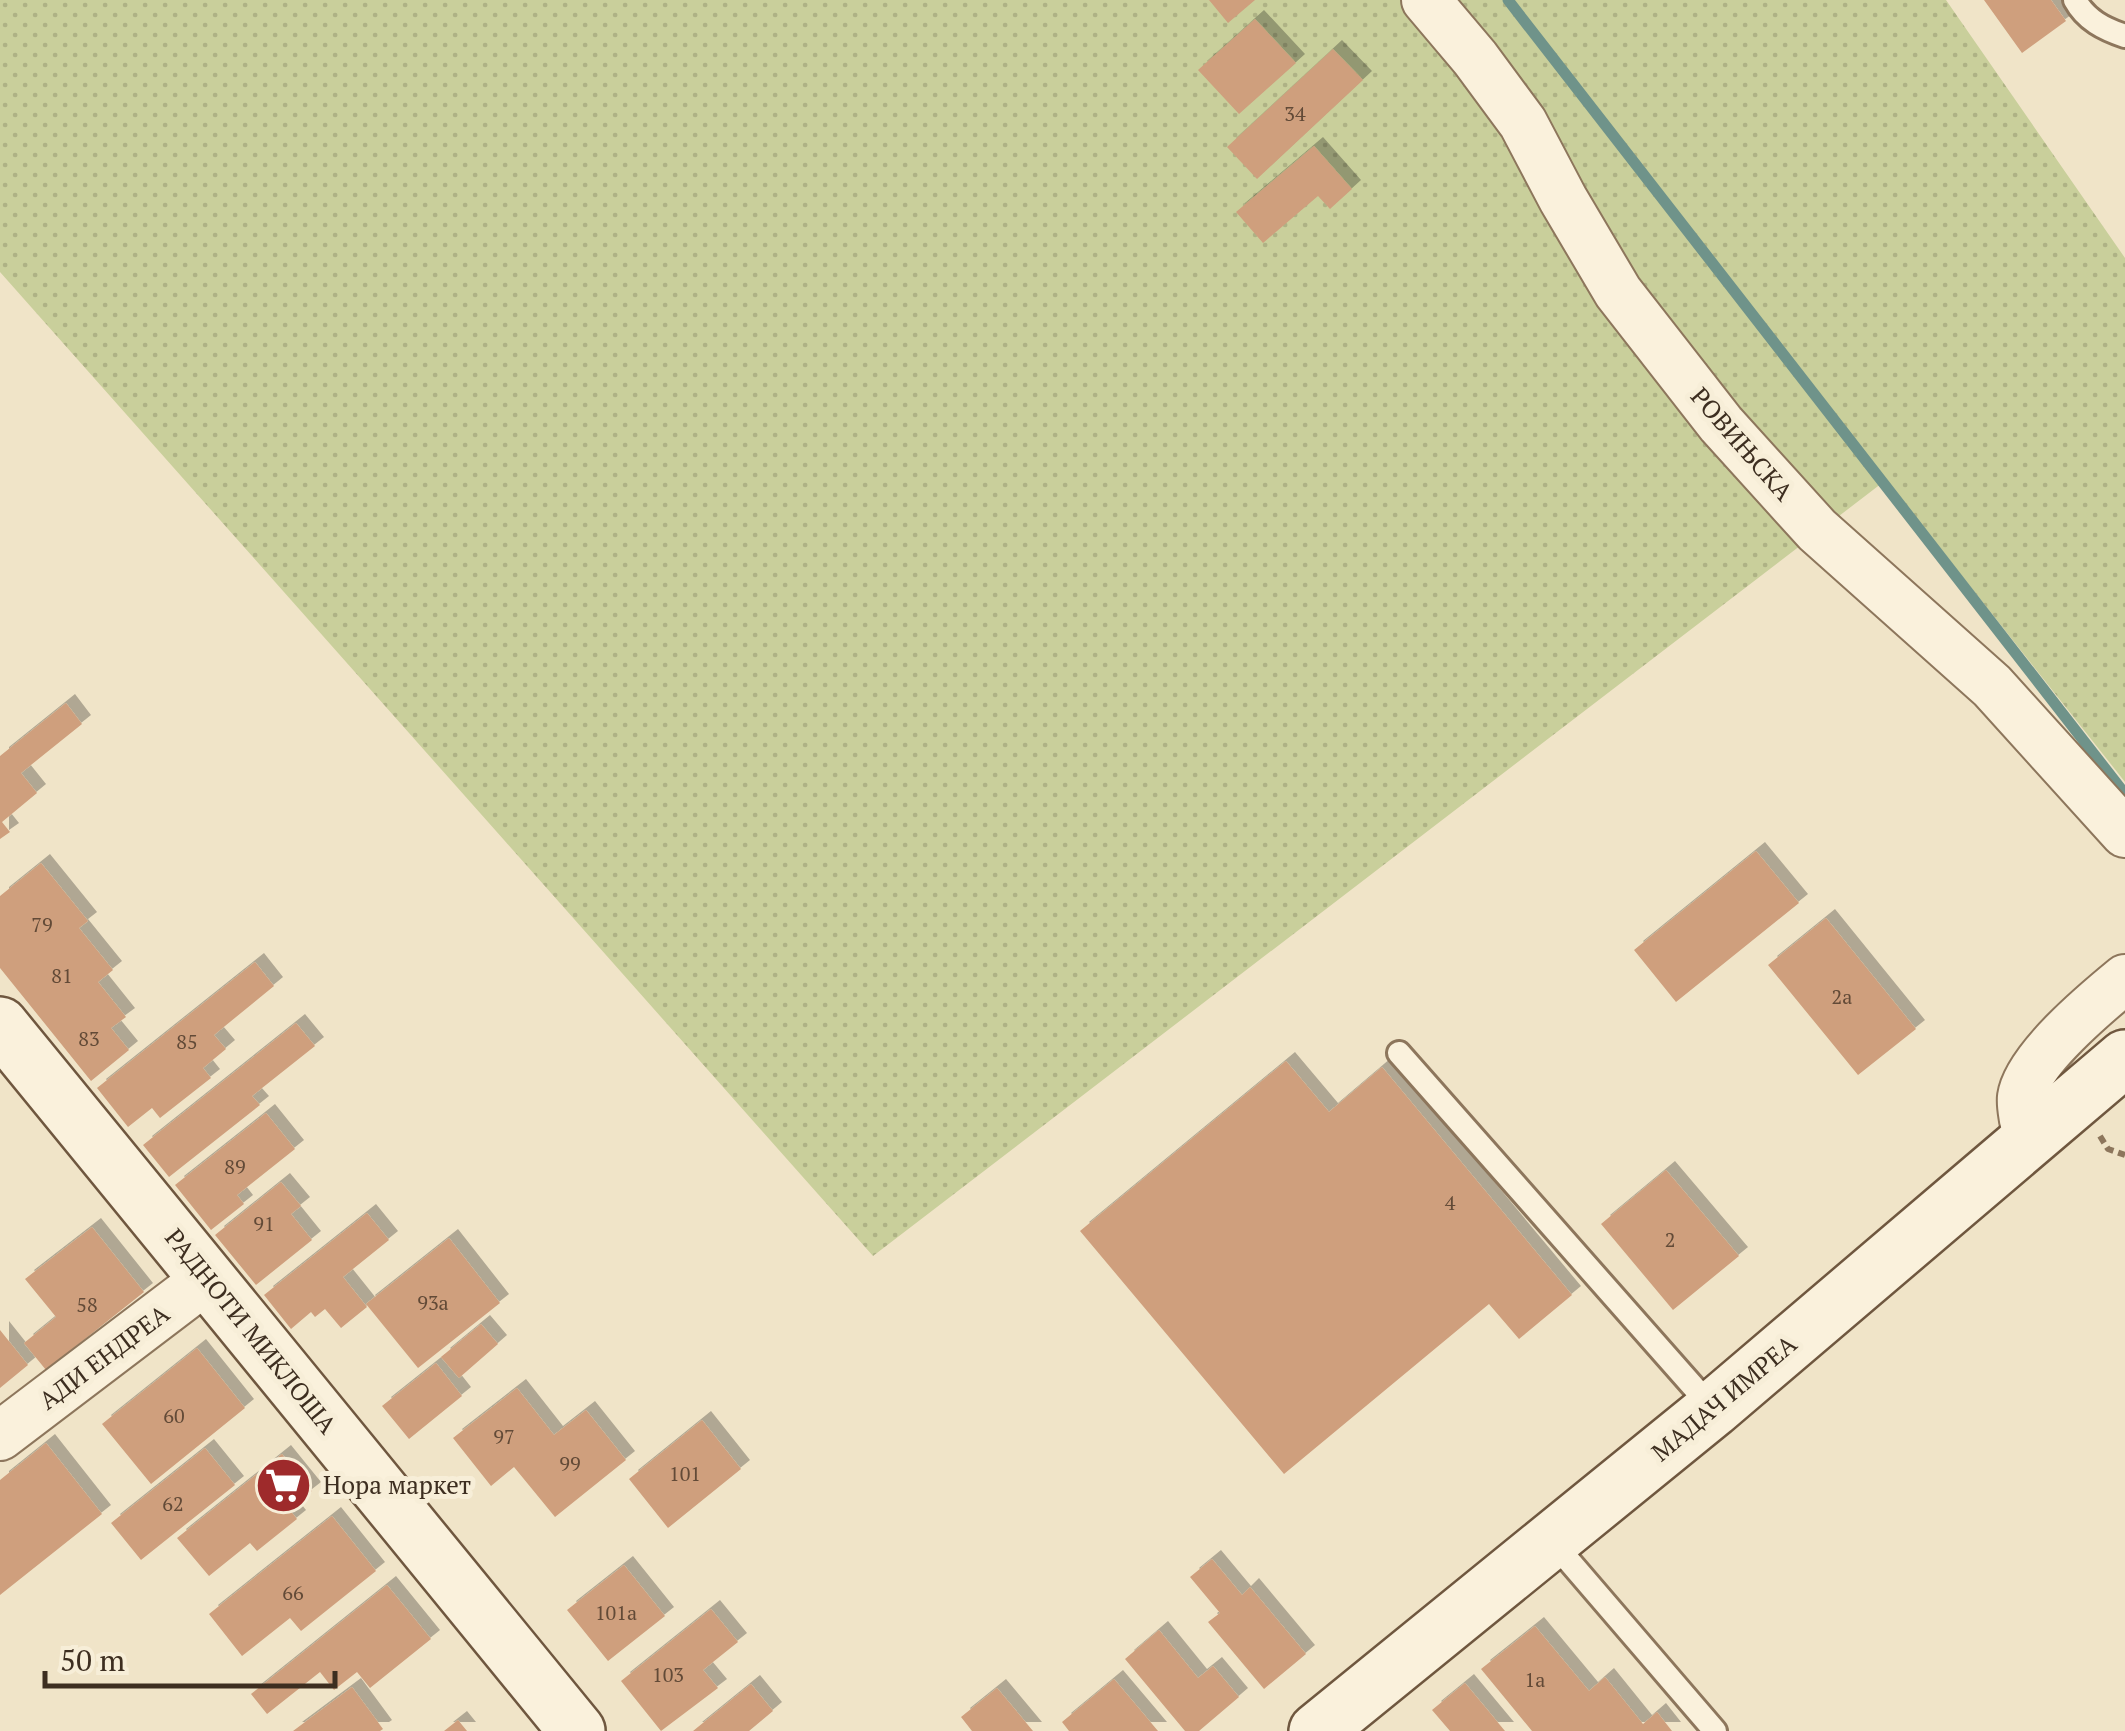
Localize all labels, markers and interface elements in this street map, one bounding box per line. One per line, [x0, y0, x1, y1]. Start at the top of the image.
house number: 34 [1284, 100, 1306, 127]
street label: РОВИЊСКА [1684, 380, 1801, 508]
house number: 79 [31, 911, 53, 938]
house number: 81 [51, 962, 73, 989]
house number: 2a [1832, 983, 1852, 1010]
house number: 83 [78, 1025, 100, 1052]
house number: 85 [176, 1028, 198, 1055]
house number: 89 [224, 1153, 246, 1180]
house number: 4 [1445, 1189, 1456, 1216]
house number: 91 [253, 1210, 275, 1237]
street label: РАДНОТИ МИКЛОША [158, 1221, 345, 1441]
house number: 2 [1665, 1226, 1675, 1253]
house number: 93a [417, 1289, 449, 1316]
house number: 58 [76, 1291, 98, 1318]
street label: АДИ ЕНДРЕА [32, 1296, 176, 1416]
street label: МАДАЧ ИМРЕА [1644, 1327, 1804, 1468]
house number: 60 [163, 1402, 185, 1429]
house number: 97 [493, 1423, 515, 1450]
house number: 99 [559, 1450, 581, 1477]
supermarket icon: Нора маркет [254, 1455, 314, 1515]
house number: 101 [669, 1460, 701, 1487]
place label: Нора маркет [323, 1468, 471, 1501]
house number: 62 [162, 1490, 184, 1517]
house number: 66 [282, 1579, 304, 1606]
house number: 101a [595, 1599, 637, 1626]
scale bar [45, 1626, 335, 1688]
text: 50 m [60, 1640, 125, 1680]
house number: 103 [652, 1661, 684, 1688]
house number: 1a [1525, 1666, 1545, 1693]

